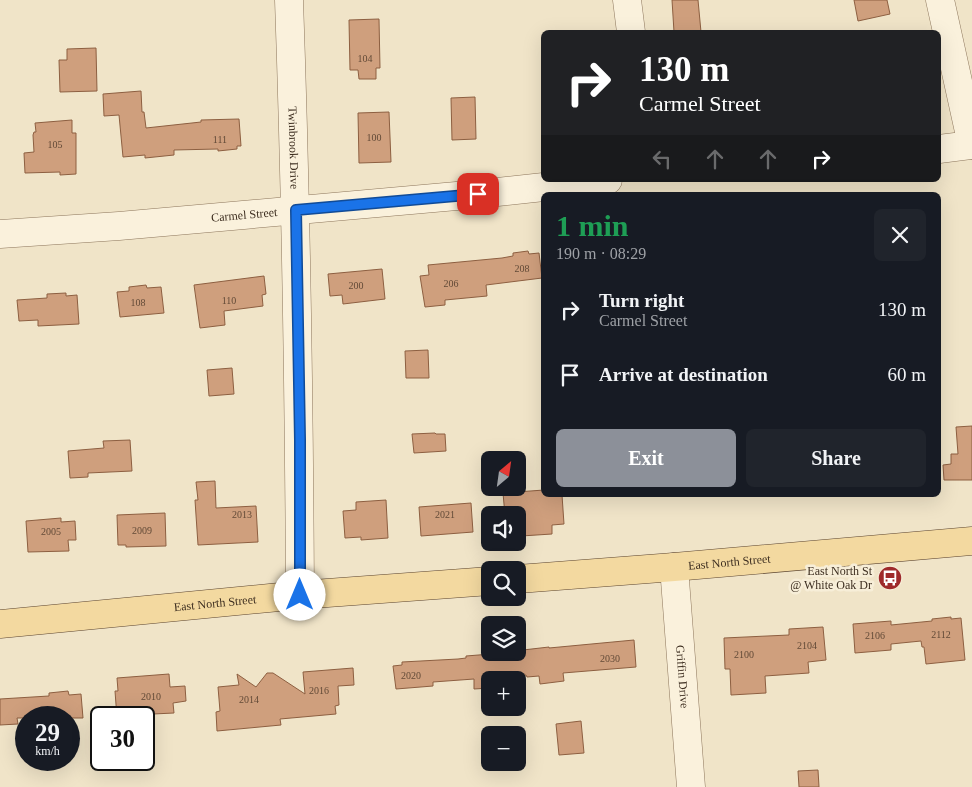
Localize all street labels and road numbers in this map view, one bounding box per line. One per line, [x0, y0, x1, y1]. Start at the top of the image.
street label: Twinbrook Drive [285, 106, 302, 190]
street label: Carmel Street [211, 205, 279, 225]
street label: East North Street [688, 552, 772, 573]
street label: East North Street [173, 592, 257, 614]
street label: Griffin Drive [673, 644, 692, 709]

